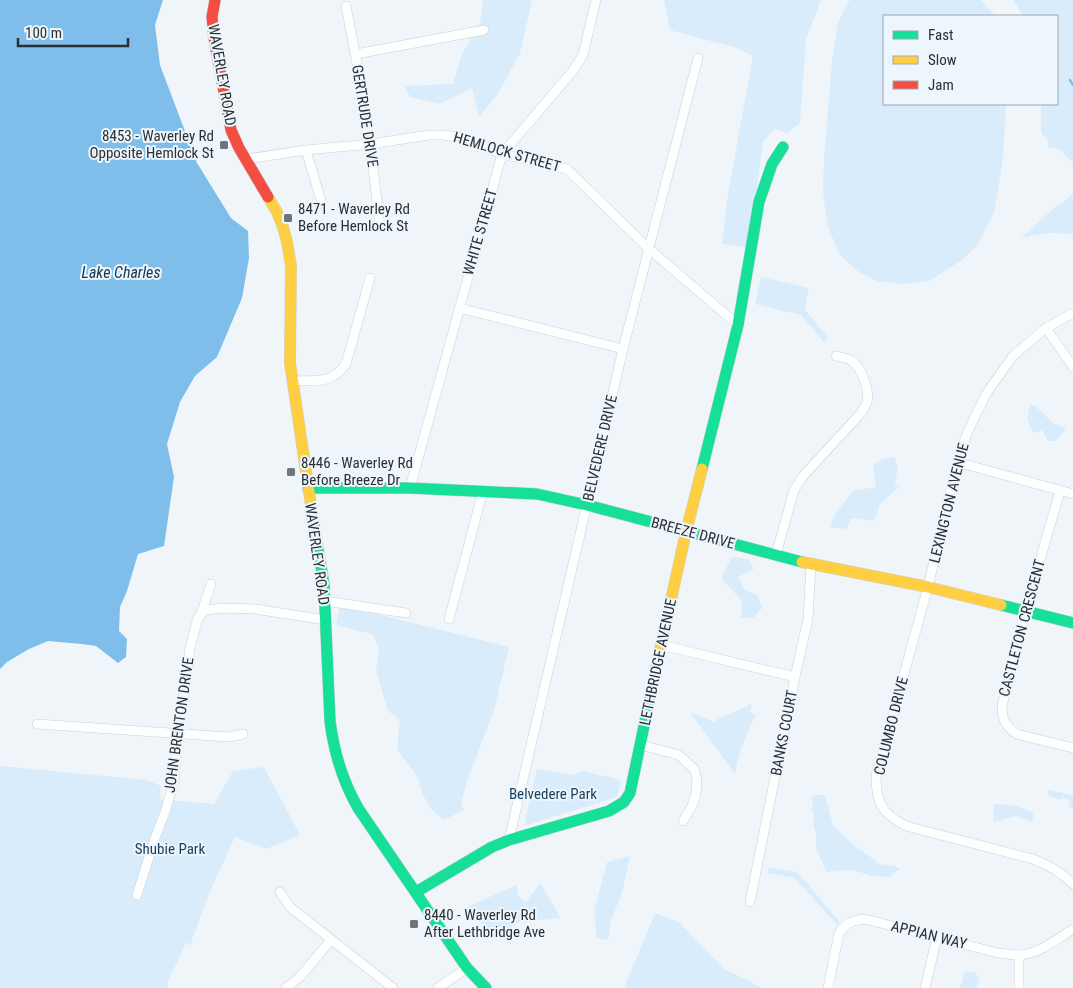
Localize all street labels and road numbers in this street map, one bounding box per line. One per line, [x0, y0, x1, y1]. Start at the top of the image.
street label: WAVERLEY ROAD [204, 23, 240, 127]
street label: GERTRUDE DRIVE [348, 63, 382, 169]
street label: HEMLOCK STREET [451, 128, 563, 176]
street label: WHITE STREET [459, 186, 501, 277]
street label: BELVEDERE DRIVE [579, 393, 621, 503]
street label: LEXINGTON AVENUE [925, 441, 973, 565]
street label: WAVERLEY ROAD [301, 502, 333, 606]
street label: BREEZE DRIVE [649, 513, 737, 553]
street label: CASTLETON CRESCENT [995, 557, 1049, 699]
street label: LETHBRIDGE AVENUE [636, 597, 680, 727]
street label: JOHN BRENTON DRIVE [161, 656, 197, 794]
street label: COLUMBO DRIVE [870, 675, 912, 777]
street label: BANKS COURT [767, 689, 801, 777]
street label: APPIAN WAY [889, 917, 969, 953]

